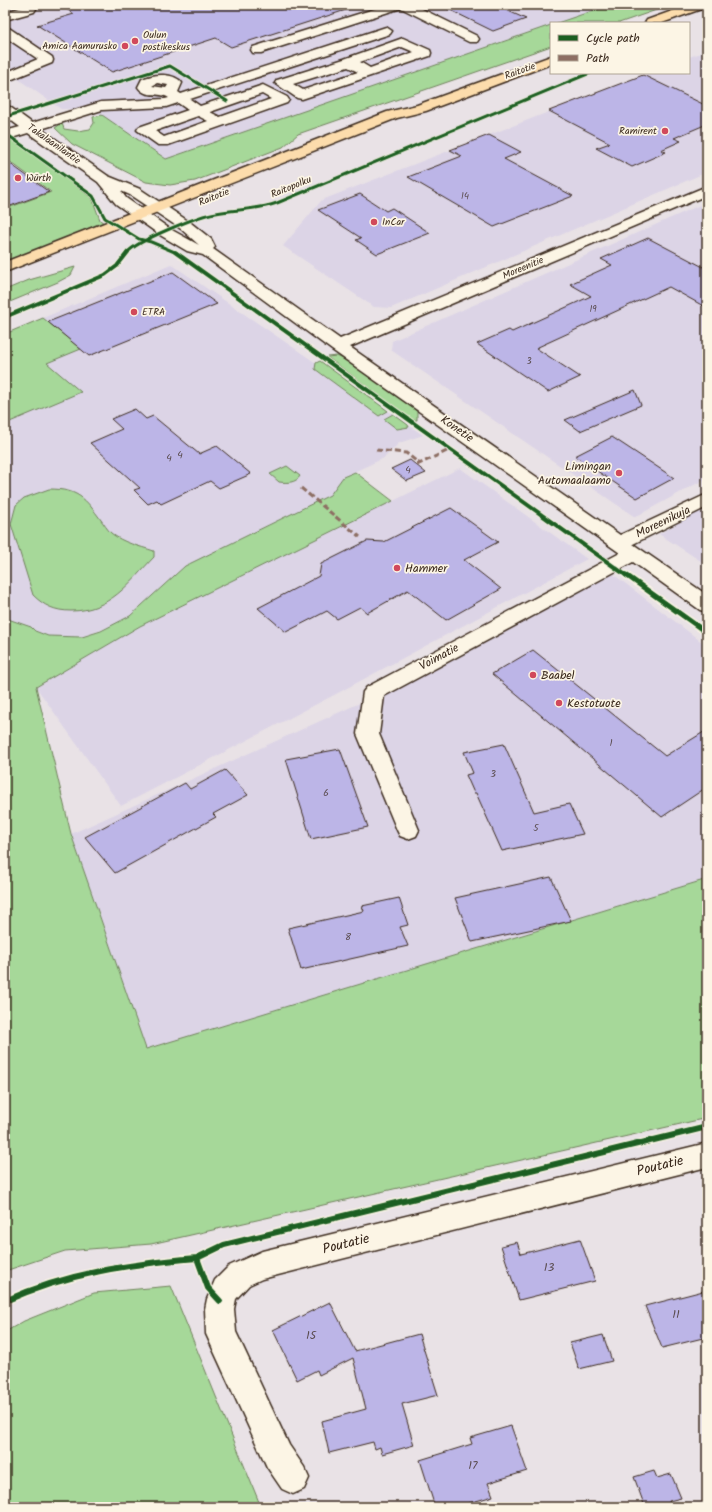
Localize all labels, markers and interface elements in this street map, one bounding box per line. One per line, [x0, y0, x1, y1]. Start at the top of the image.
legend [550, 22, 690, 74]
place label: Oulun postikeskus [142, 27, 191, 55]
text: Cycle path [586, 29, 640, 48]
marker: Oulun postikeskus [130, 36, 140, 46]
place label: Amica Aamurusko [42, 38, 117, 54]
marker: Amica Aamurusko [120, 41, 130, 51]
text: Path [586, 49, 609, 68]
street label: Raitotie [502, 58, 538, 84]
street label: Takalaanilantie [24, 120, 84, 169]
place label: Ramirent [619, 123, 657, 139]
marker: Ramirent [660, 126, 670, 136]
place label: Würth [26, 170, 51, 186]
street label: Raitopolku [268, 172, 314, 202]
marker: Würth [13, 173, 23, 183]
street label: Raitotie [196, 183, 232, 210]
house number: 14 [461, 189, 469, 204]
place label: InCar [382, 214, 405, 230]
marker: InCar [369, 217, 379, 227]
street label: Moreenitie [500, 252, 546, 284]
house number: 19 [589, 302, 597, 317]
place label: ETRA [142, 304, 165, 320]
marker: ETRA [129, 307, 139, 317]
house number: 3 [526, 354, 532, 369]
street label: Konetie [436, 411, 478, 448]
house number: 4 [177, 447, 183, 463]
house number: 4 [166, 450, 172, 466]
place label: Limingan Automaalaamo [538, 457, 611, 490]
house number: 4 [405, 462, 411, 478]
marker: Limingan Automaalaamo [614, 468, 624, 478]
street label: Moreenikuja [632, 500, 694, 543]
place label: Hammer [405, 559, 448, 578]
marker: Hammer [392, 563, 402, 573]
street label: Voimatie [416, 638, 463, 675]
place label: Baabel [541, 666, 575, 685]
marker: Baabel [528, 670, 538, 680]
place label: Kestotuote [567, 694, 621, 713]
marker: Kestotuote [554, 698, 564, 708]
house number: 1 [609, 735, 613, 751]
house number: 3 [490, 766, 496, 782]
house number: 6 [323, 785, 329, 801]
house number: 5 [533, 820, 539, 836]
house number: 8 [345, 929, 352, 945]
street label: Poutatie [634, 1149, 686, 1182]
street label: Poutatie [320, 1227, 372, 1260]
house number: 13 [544, 1258, 554, 1277]
house number: 11 [672, 1305, 680, 1324]
house number: 15 [306, 1326, 318, 1345]
house number: 17 [468, 1456, 478, 1475]

